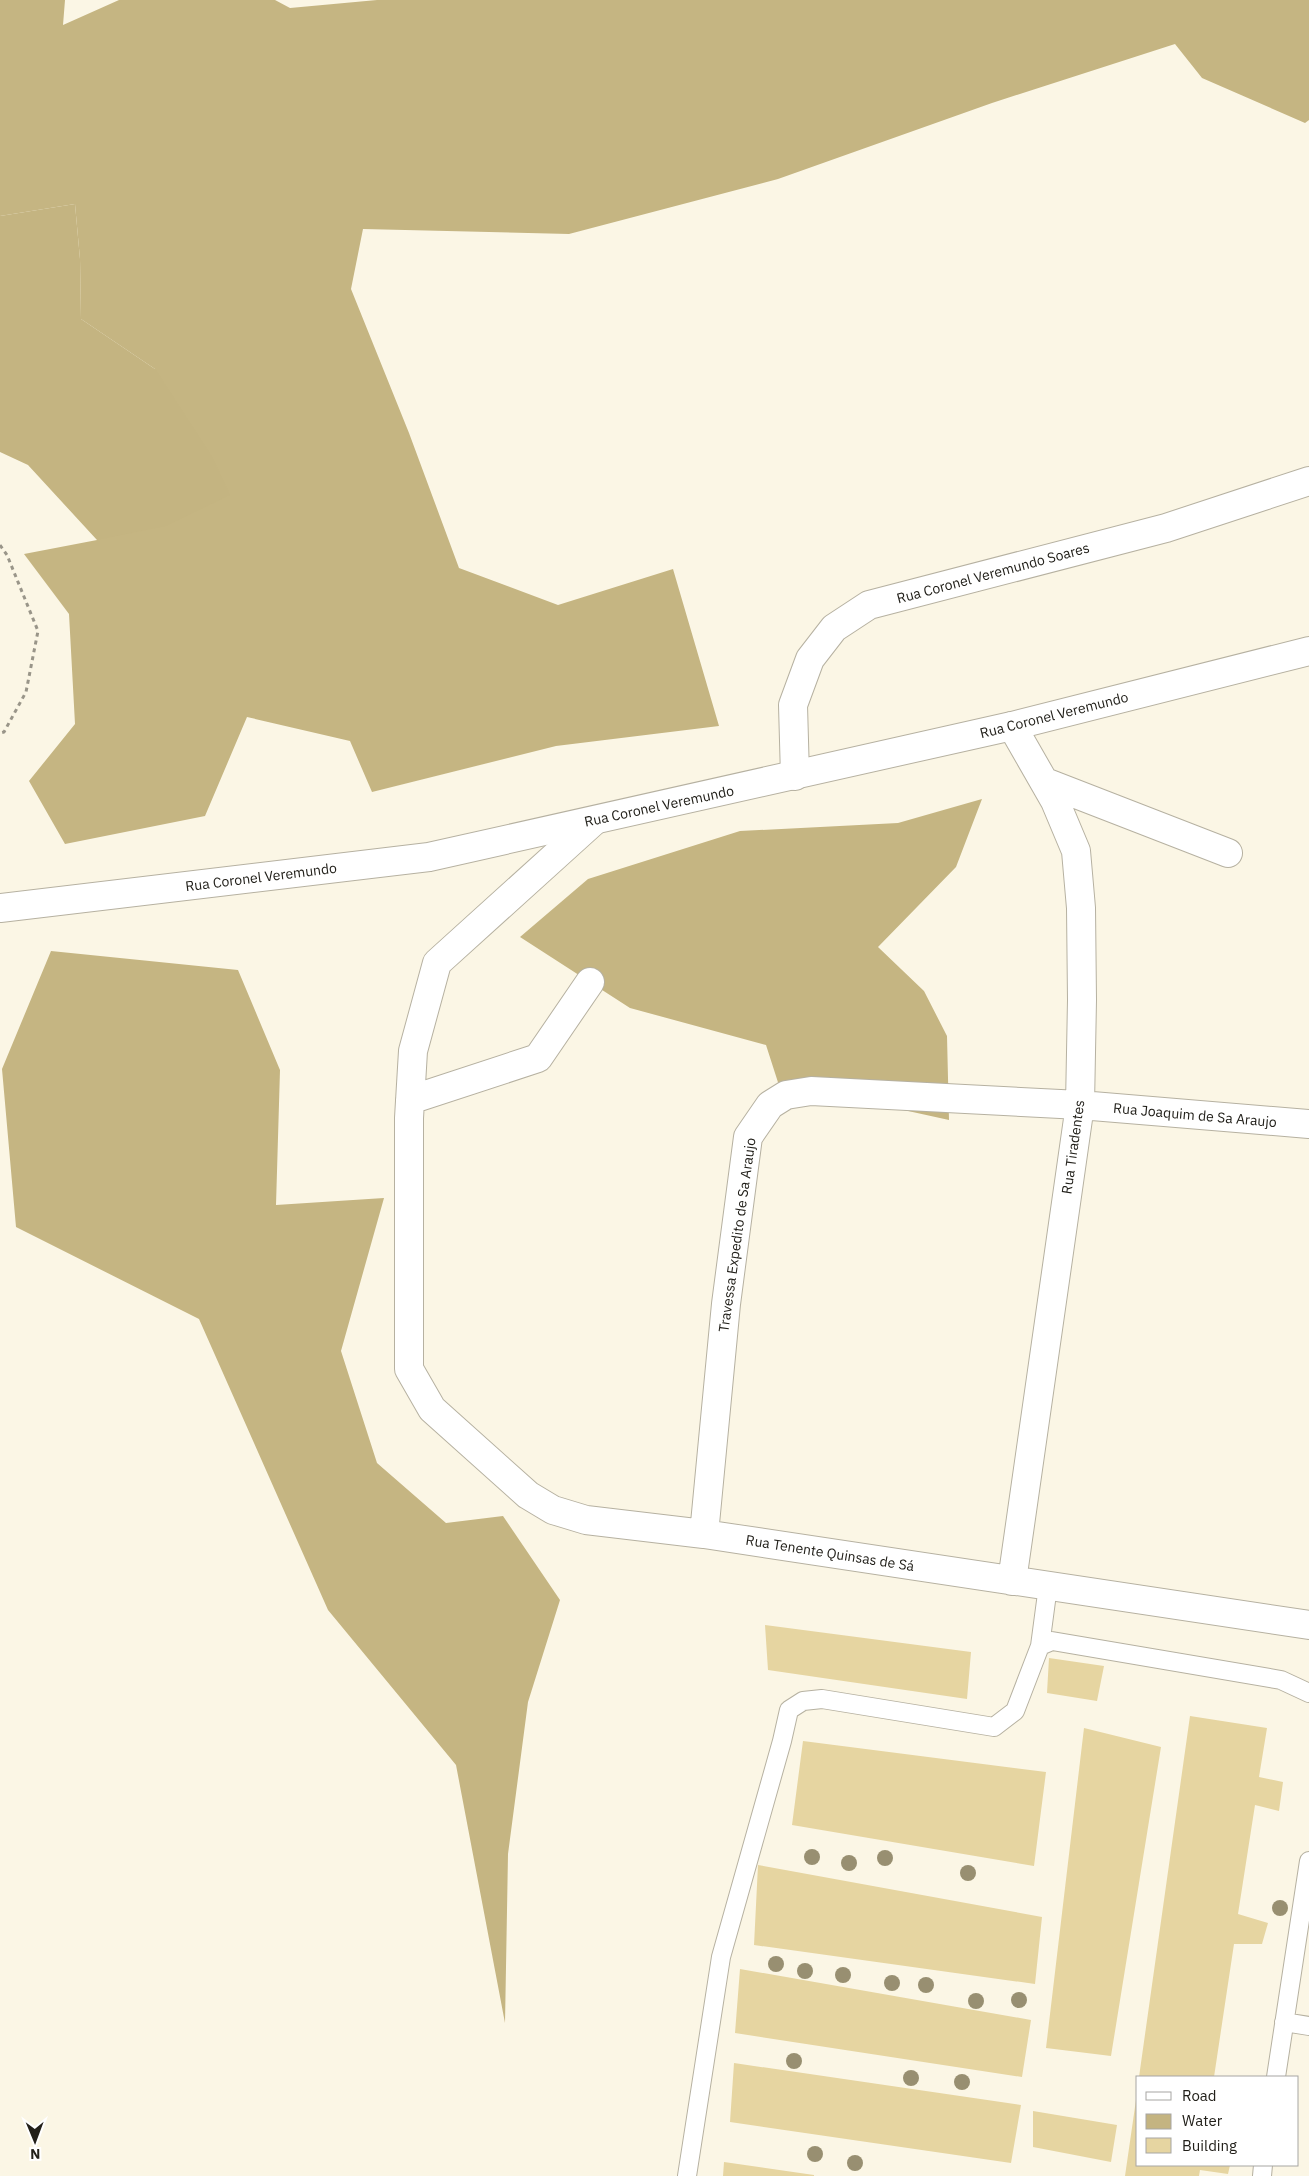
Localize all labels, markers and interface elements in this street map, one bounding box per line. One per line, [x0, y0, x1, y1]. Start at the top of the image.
street label: Rua Coronel Veremundo Soares [895, 539, 1092, 607]
street label: Rua Coronel Veremundo [978, 688, 1130, 742]
street label: Rua Coronel Veremundo [583, 781, 736, 831]
street label: Rua Coronel Veremundo [184, 859, 338, 895]
street label: Rua Tiradentes [1057, 1099, 1089, 1195]
street label: Rua Joaquim de Sa Araujo [1112, 1099, 1278, 1131]
street label: Travessa Expedito de Sa Araujo [714, 1136, 760, 1333]
street label: Rua Tenente Quinsas de Sá [744, 1531, 916, 1575]
legend [1136, 2076, 1299, 2166]
text: Road [1182, 2086, 1217, 2105]
text: Water [1182, 2111, 1223, 2130]
north arrow [10, 2116, 60, 2166]
text: Building [1182, 2136, 1237, 2155]
text: N [30, 2145, 40, 2163]

